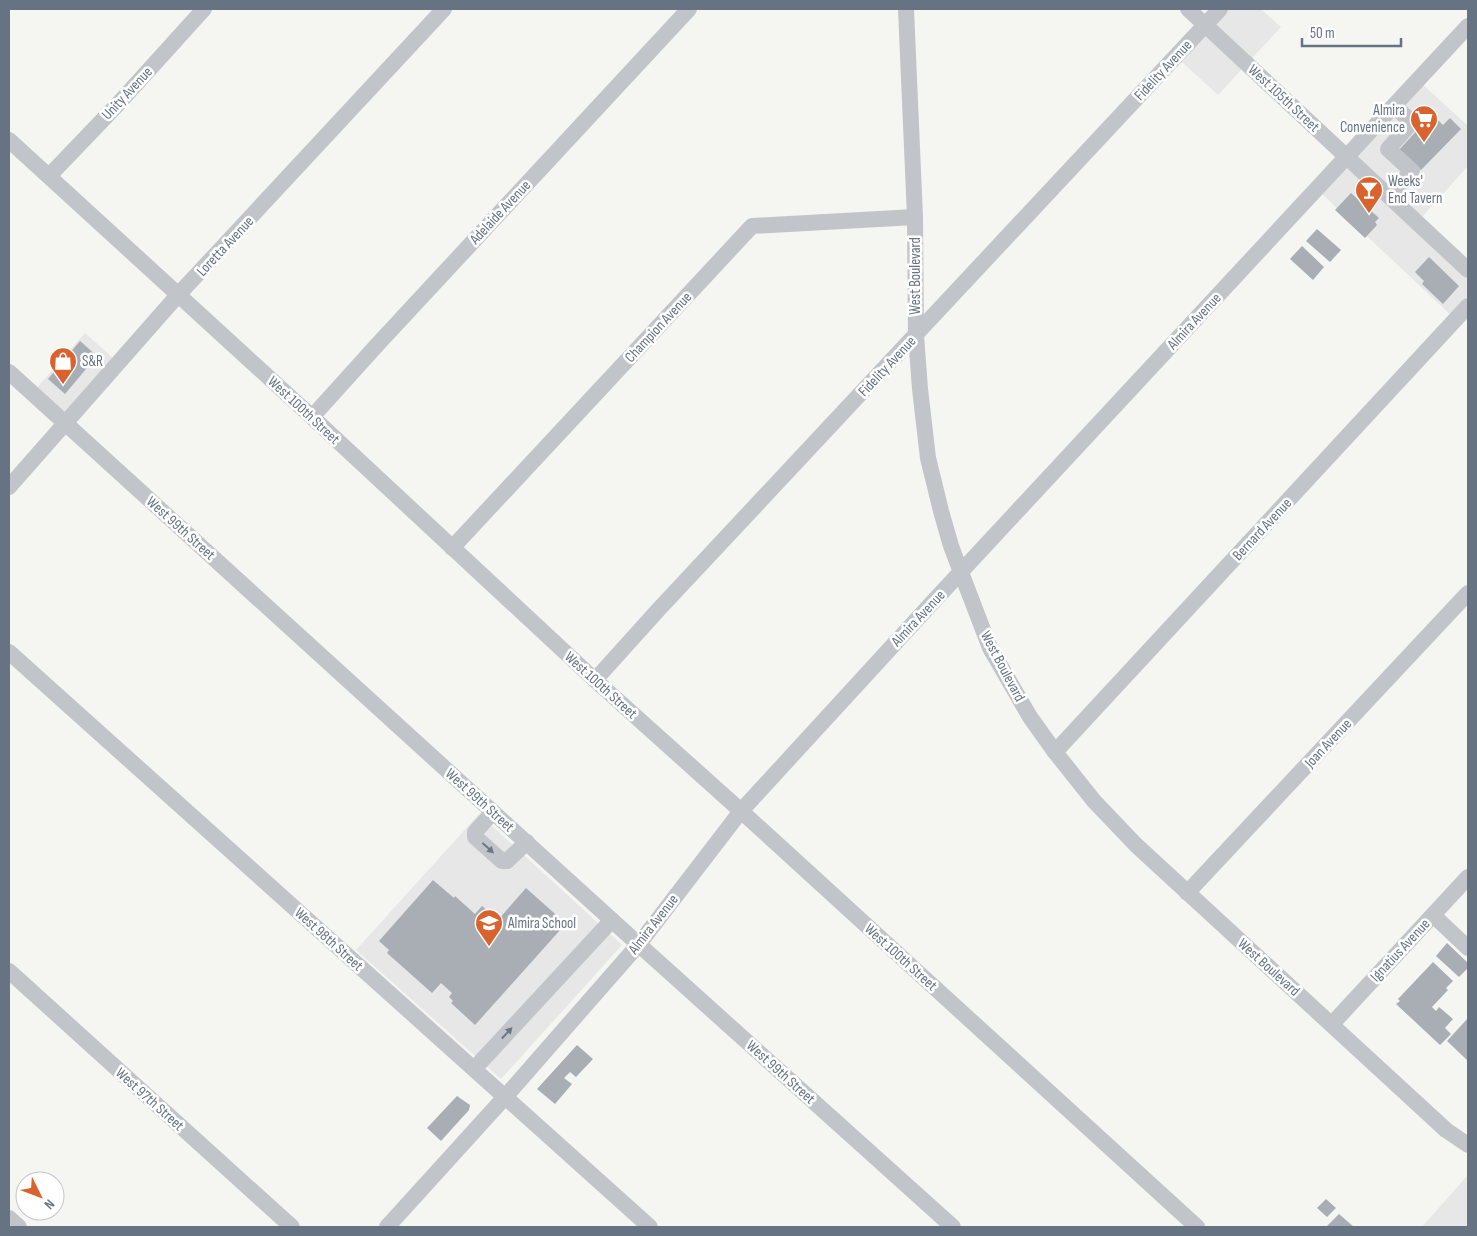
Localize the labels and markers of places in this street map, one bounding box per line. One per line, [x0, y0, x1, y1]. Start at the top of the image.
place label: Almira Convenience [1340, 101, 1405, 137]
supermarket icon: Almira Convenience [1409, 104, 1439, 143]
place label: Weeks' End Tavern [1388, 172, 1442, 208]
bar icon: Weeks' End Tavern [1354, 175, 1384, 214]
shop icon: S&R [48, 346, 78, 385]
place label: S&R [82, 352, 103, 371]
school or university icon: Almira School [474, 908, 504, 947]
place label: Almira School [507, 914, 576, 933]

